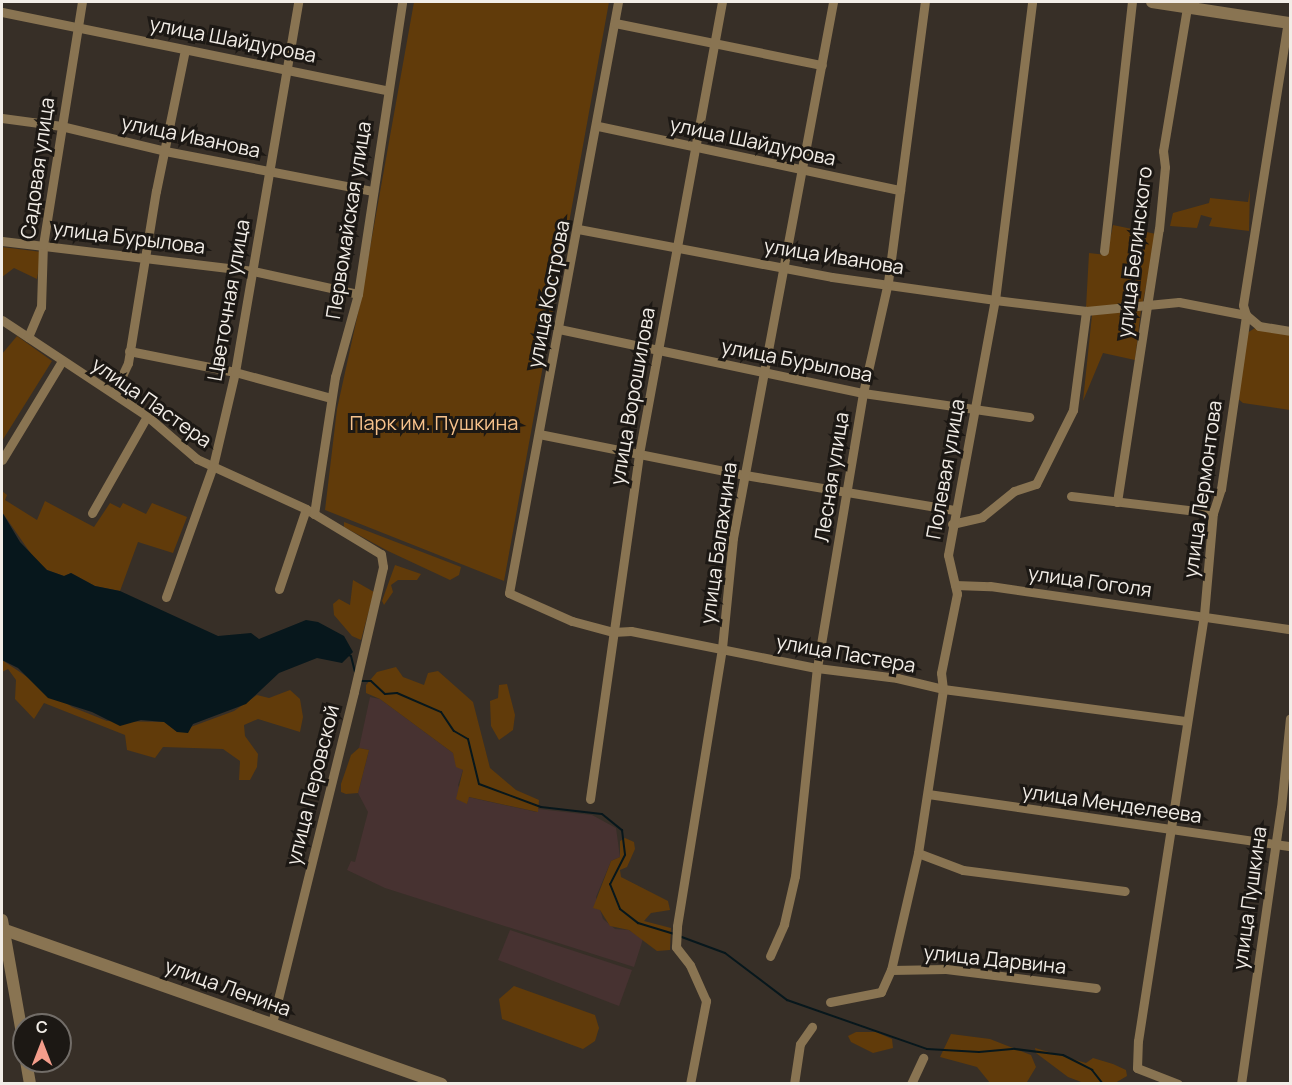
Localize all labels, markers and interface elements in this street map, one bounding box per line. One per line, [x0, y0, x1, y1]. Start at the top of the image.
street label: улица Шайдурова [148, 11, 318, 67]
street label: Садовая улица [15, 96, 59, 240]
street label: улица Иванова [119, 110, 263, 162]
street label: улица Шайдурова [668, 112, 838, 170]
street label: Первомайская улица [321, 119, 375, 321]
street label: улица Белинского [1112, 165, 1156, 339]
street label: улица Бурылова [51, 216, 207, 258]
street label: Цветочная улица [202, 217, 254, 383]
street label: улица Кострова [522, 218, 574, 370]
street label: улица Иванова [762, 233, 906, 279]
street label: улица Ворошилова [605, 305, 659, 487]
street label: улица Бурылова [719, 334, 875, 386]
street label: улица Пастера [87, 352, 217, 452]
street label: Полевая улица [921, 397, 969, 541]
street label: улица Лермонтова [1178, 399, 1226, 579]
park label: Парк им. Пушкина [350, 410, 518, 434]
street label: Лесная улица [809, 410, 853, 544]
street label: улица Балахнина [695, 461, 741, 625]
street label: улица Гоголя [1027, 560, 1153, 602]
street label: улица Пастера [774, 629, 918, 677]
street label: улица Перовской [280, 702, 344, 868]
street label: улица Менделеева [1021, 779, 1203, 827]
street label: улица Пушкина [1227, 825, 1271, 971]
street label: улица Дарвина [923, 940, 1067, 978]
street label: улица Ленина [162, 953, 294, 1021]
north arrow [12, 1013, 72, 1073]
text: С [36, 1016, 48, 1038]

